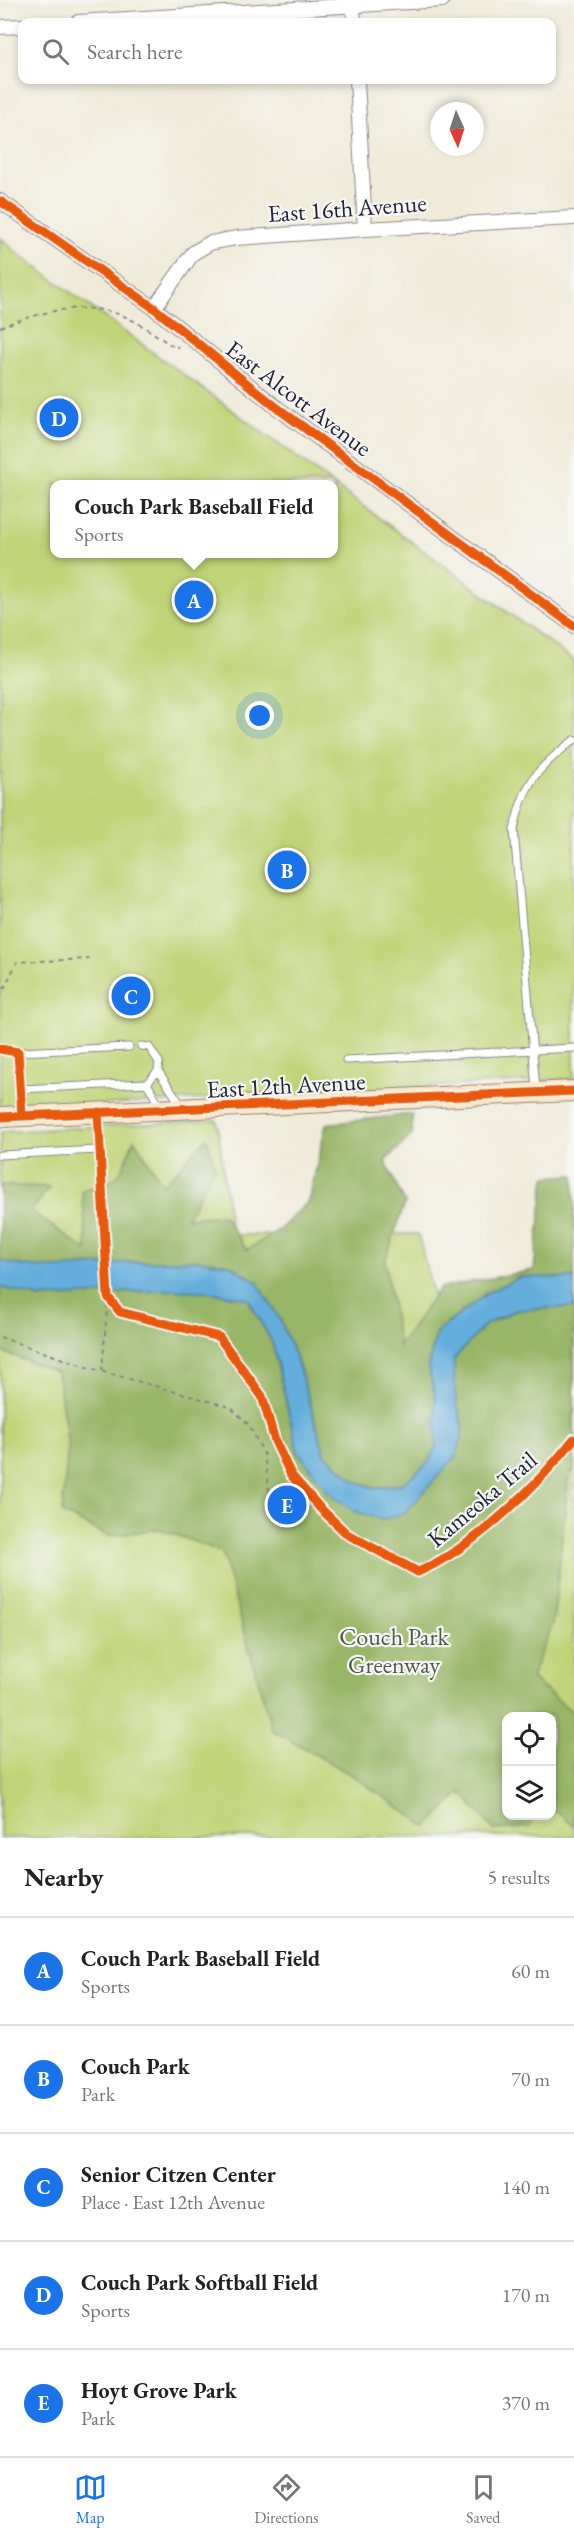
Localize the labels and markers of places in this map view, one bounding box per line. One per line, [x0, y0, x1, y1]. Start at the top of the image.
pin: D [40, 396, 78, 440]
pin: A [174, 578, 214, 622]
pin: B [268, 848, 306, 892]
pin: C [112, 974, 150, 1018]
pin: E [268, 1482, 306, 1528]

